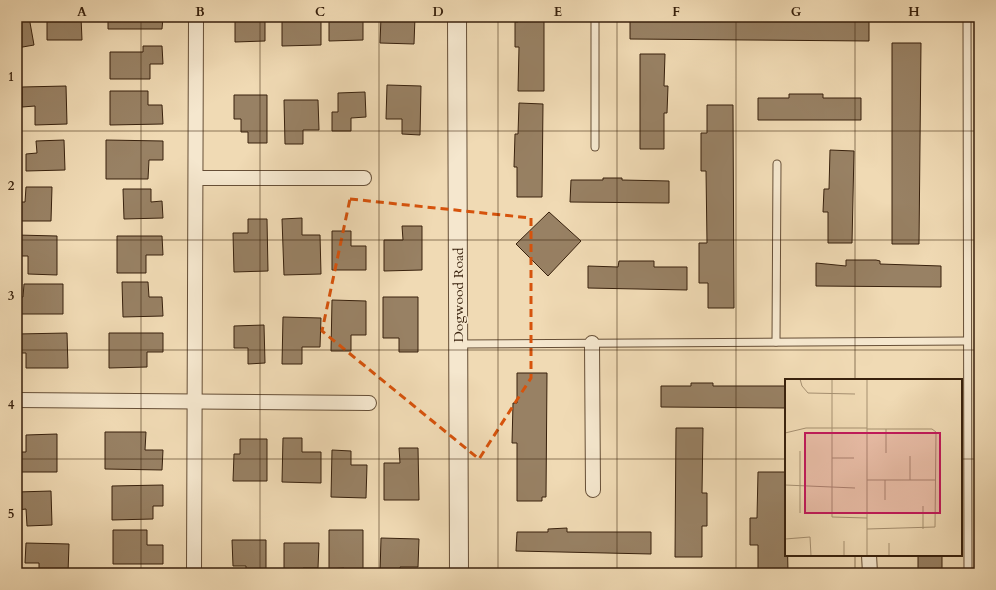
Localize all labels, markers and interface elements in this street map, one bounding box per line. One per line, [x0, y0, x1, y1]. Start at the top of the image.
text: A [77, 3, 87, 21]
text: B [195, 3, 205, 21]
text: C [315, 3, 325, 21]
text: D [432, 3, 444, 21]
text: E [554, 3, 562, 21]
text: F [672, 3, 680, 21]
text: G [791, 3, 802, 21]
text: H [908, 3, 920, 21]
text: 1 [8, 68, 14, 86]
text: 2 [8, 177, 15, 195]
street label: Dogwood Road [449, 247, 468, 343]
text: 3 [8, 287, 15, 305]
inset map [785, 379, 962, 556]
text: 4 [8, 396, 15, 414]
text: 5 [8, 505, 14, 523]

